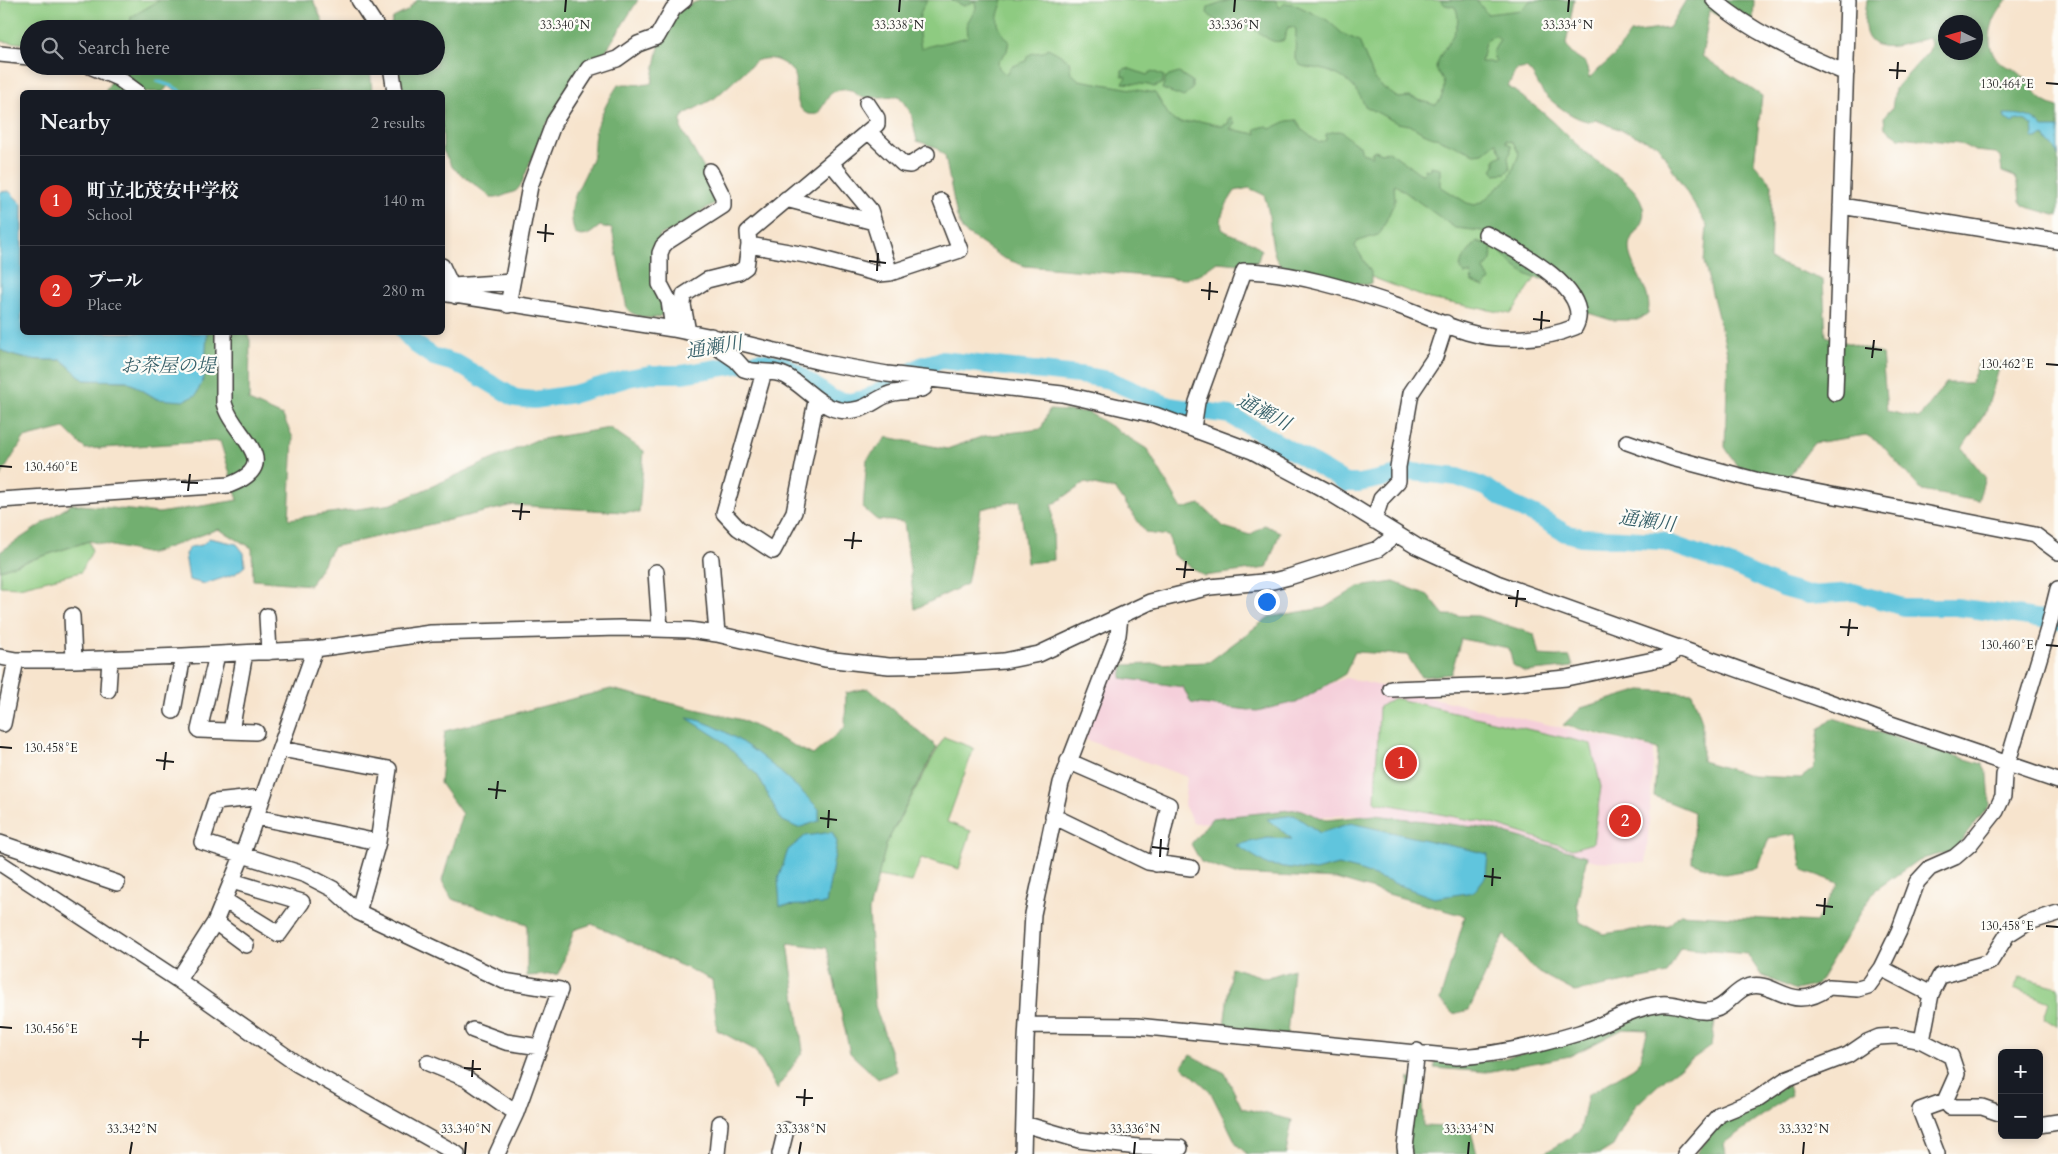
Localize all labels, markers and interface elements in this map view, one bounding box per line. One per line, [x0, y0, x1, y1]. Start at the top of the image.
north arrow [1938, 15, 1983, 60]
text: 33.340°N [540, 17, 591, 33]
text: 33.338°N [874, 17, 925, 33]
text: 33.336°N [1209, 17, 1260, 33]
text: 33.334°N [1543, 17, 1594, 33]
search box [20, 20, 445, 75]
icon: search [38, 34, 66, 62]
text: Search here [78, 35, 170, 61]
text: 130.464°E [1980, 76, 2034, 92]
text: Nearby [40, 108, 111, 137]
text: 2 results [371, 112, 425, 134]
text: 町立北茂安中学校 [87, 178, 239, 204]
text: 1 [52, 190, 60, 212]
text: 140 m [383, 190, 425, 212]
text: School [87, 204, 132, 226]
text: プール [87, 268, 143, 294]
text: 2 [52, 280, 60, 302]
text: 280 m [383, 280, 425, 302]
text: Place [87, 294, 122, 316]
water label: 通瀬川 [684, 329, 746, 364]
water label: お茶屋の堤 [120, 353, 217, 379]
text: 130.462°E [1980, 356, 2034, 372]
water label: 通瀬川 [1233, 387, 1297, 438]
text: 130.460°E [24, 459, 78, 475]
water label: 通瀬川 [1617, 504, 1679, 538]
your location [1254, 589, 1280, 615]
text: 130.460°E [1980, 637, 2034, 653]
text: 130.458°E [24, 740, 78, 756]
pin: 1 [1385, 744, 1417, 782]
pin: 2 [1609, 802, 1641, 840]
text: 130.458°E [1980, 918, 2034, 934]
text: 130.456°E [24, 1021, 78, 1037]
map controls [1998, 1049, 2043, 1139]
button: + [1998, 1049, 2043, 1094]
button: − [1998, 1094, 2043, 1139]
text: 33.342°N [107, 1121, 158, 1137]
text: 33.340°N [441, 1121, 492, 1137]
text: 33.338°N [776, 1121, 827, 1137]
text: 33.336°N [1110, 1121, 1161, 1137]
text: 33.334°N [1444, 1121, 1495, 1137]
text: 33.332°N [1779, 1121, 1830, 1137]

